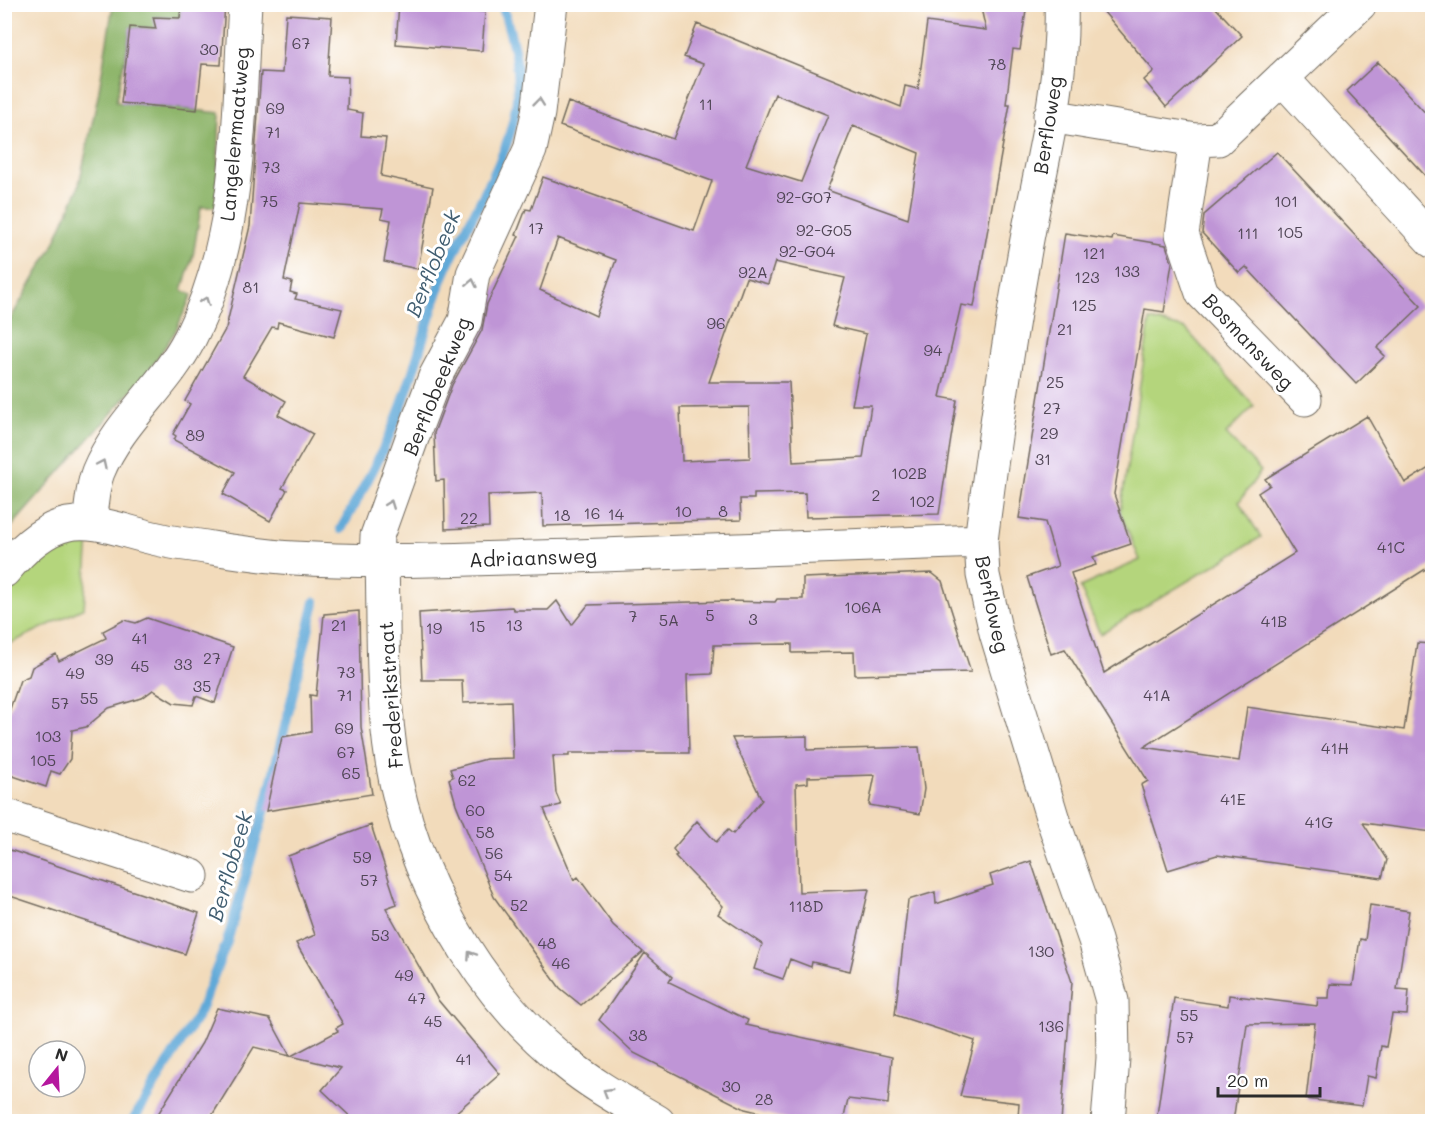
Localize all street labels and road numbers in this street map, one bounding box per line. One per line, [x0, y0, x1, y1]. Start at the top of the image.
street label: Langelermaatweg [213, 46, 255, 222]
street label: Berfloweg [1026, 74, 1068, 176]
street label: Bosmansweg [1198, 287, 1300, 395]
street label: Berflobeekweg [396, 313, 476, 459]
street label: Adriaansweg [469, 542, 597, 572]
street label: Berfloweg [970, 553, 1016, 655]
street label: Frederikstraat [372, 620, 408, 770]

